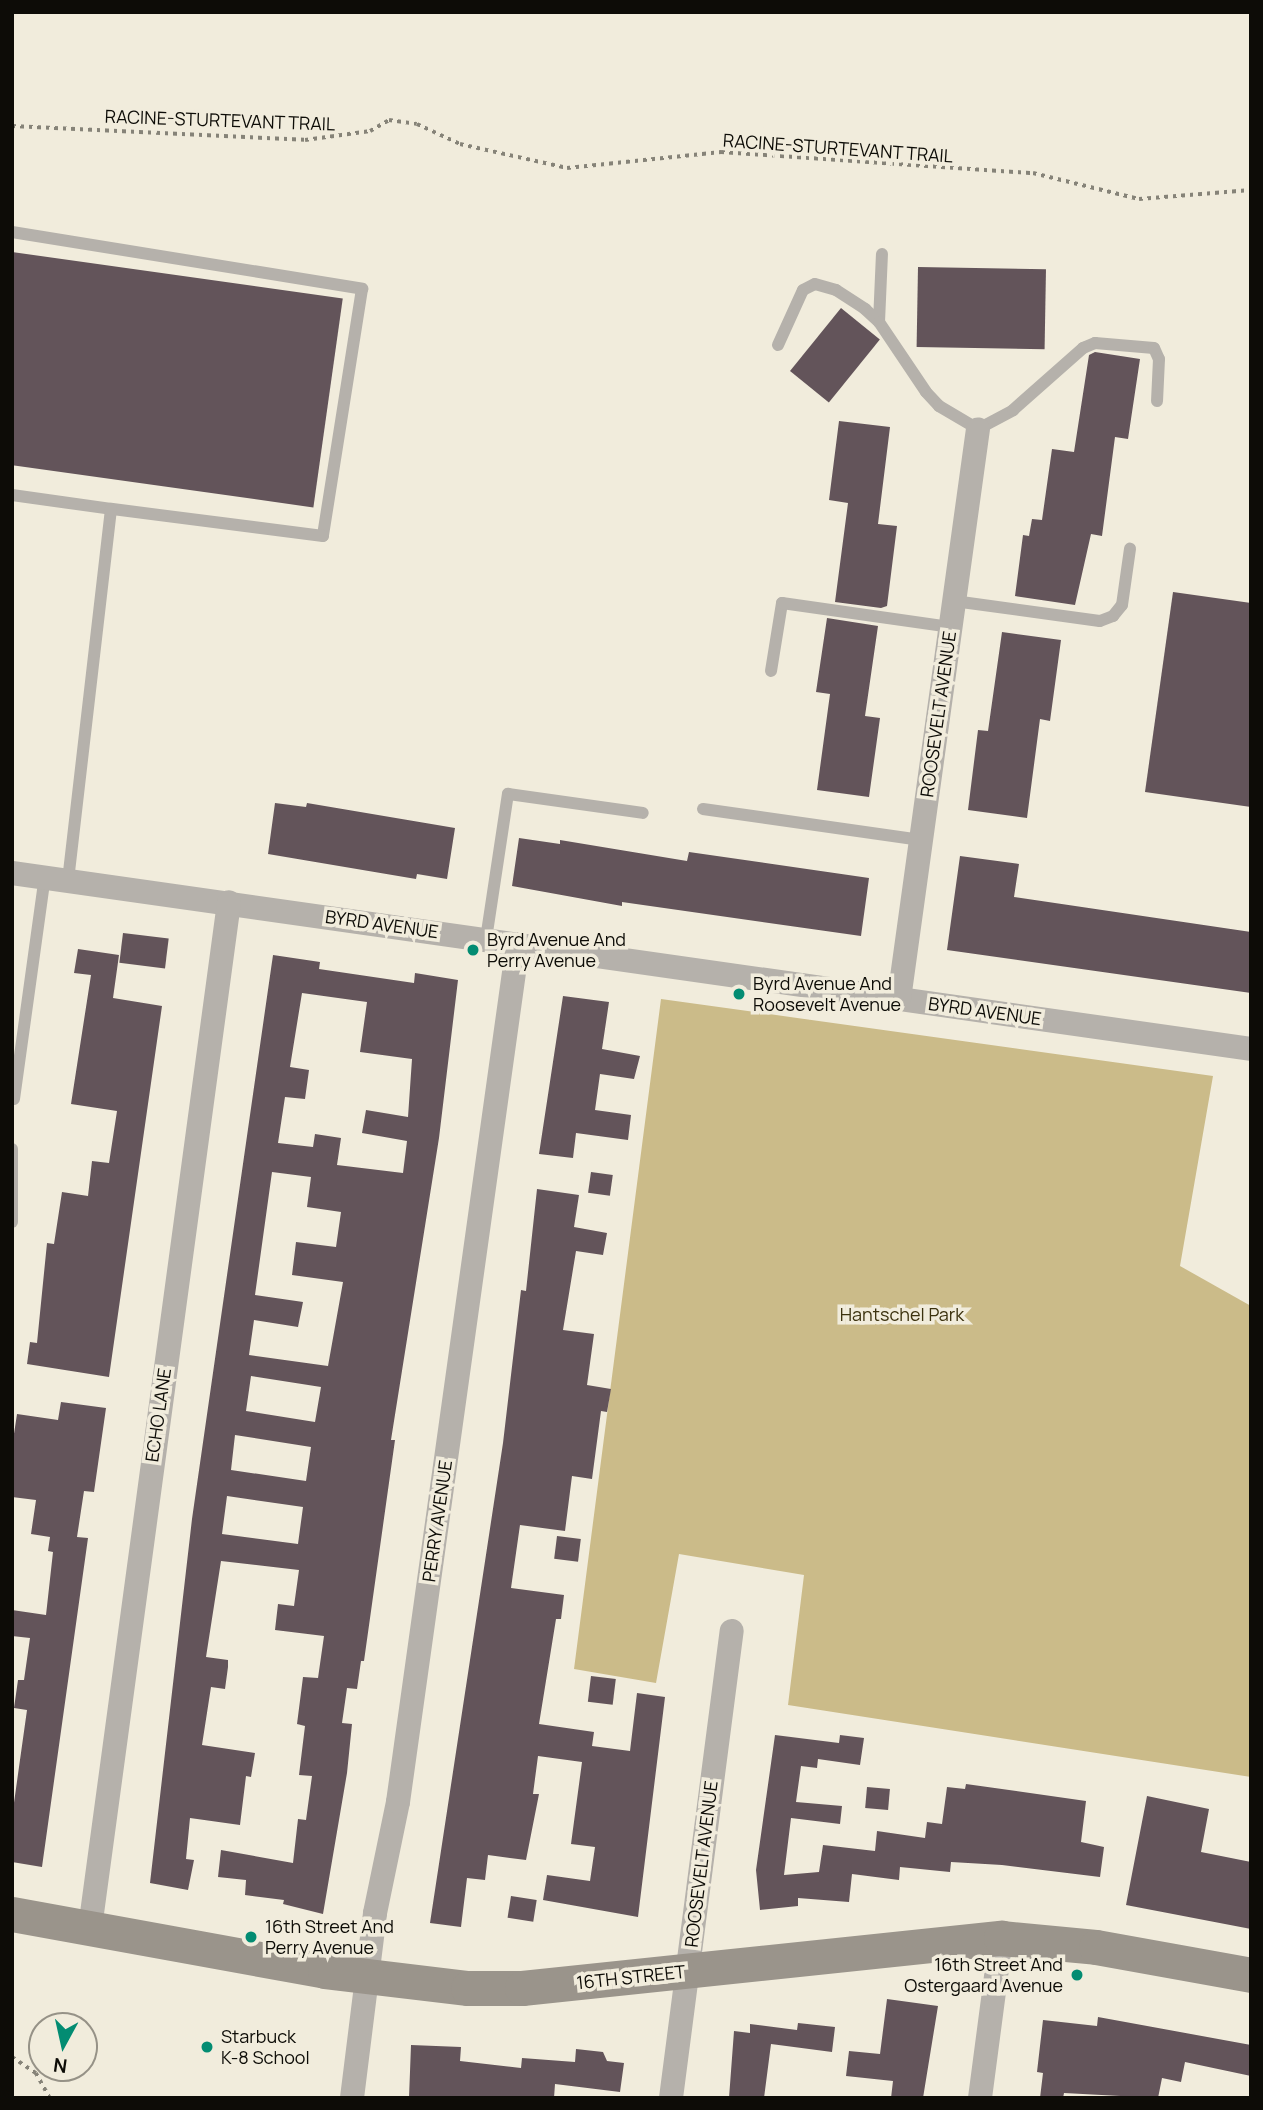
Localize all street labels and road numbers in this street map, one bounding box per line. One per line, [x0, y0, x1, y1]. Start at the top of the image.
street label: RACINE-STURTEVANT TRAIL [104, 105, 336, 135]
street label: RACINE-STURTEVANT TRAIL [722, 129, 954, 167]
street label: ROOSEVELT AVENUE [916, 629, 960, 799]
street label: BYRD AVENUE [324, 905, 440, 943]
street label: BYRD AVENUE [927, 992, 1043, 1030]
street label: ECHO LANE [141, 1367, 175, 1463]
street label: PERRY AVENUE [418, 1458, 456, 1584]
street label: ROOSEVELT AVENUE [680, 1779, 722, 1949]
street label: 16TH STREET [576, 1961, 686, 1993]

